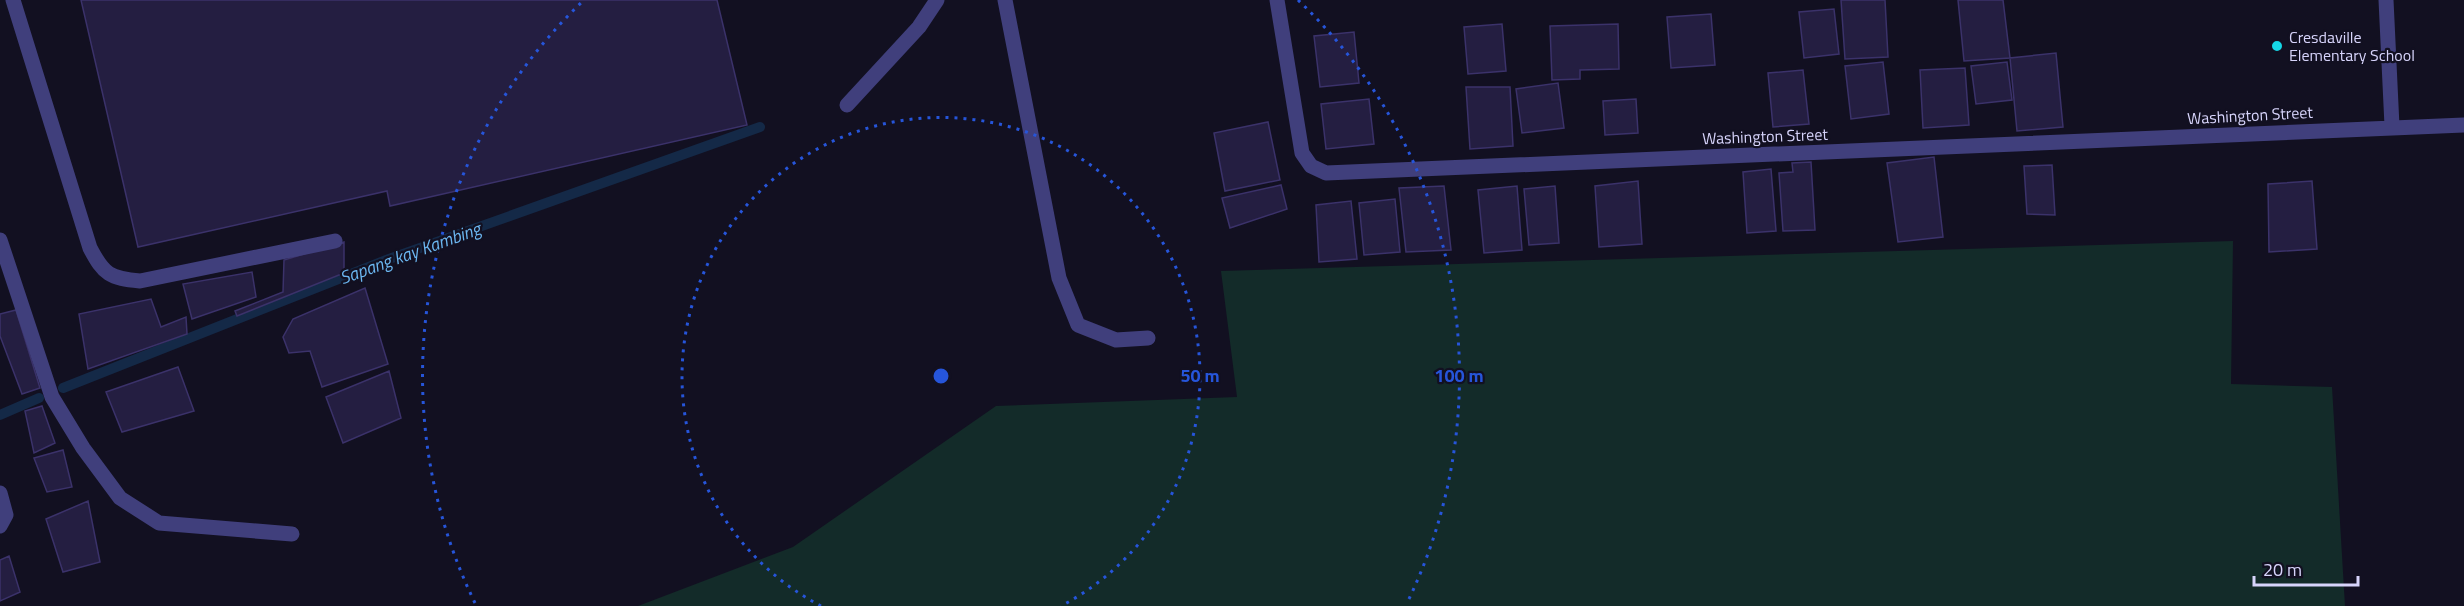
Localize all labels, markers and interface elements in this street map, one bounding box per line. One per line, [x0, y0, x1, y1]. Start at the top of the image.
place label: Cresdaville Elementary School [2289, 25, 2415, 67]
marker: Cresdaville Elementary School [2270, 39, 2284, 53]
street label: Washington Street [2187, 100, 2314, 130]
street label: Washington Street [1702, 122, 1829, 150]
water label: Sapang kay Kambing [336, 214, 487, 291]
text: 50 m [1180, 362, 1220, 389]
text: 100 m [1434, 362, 1484, 389]
centre of rings [931, 366, 951, 386]
scale bar [2254, 549, 2358, 587]
text: 20 m [2263, 556, 2302, 583]

